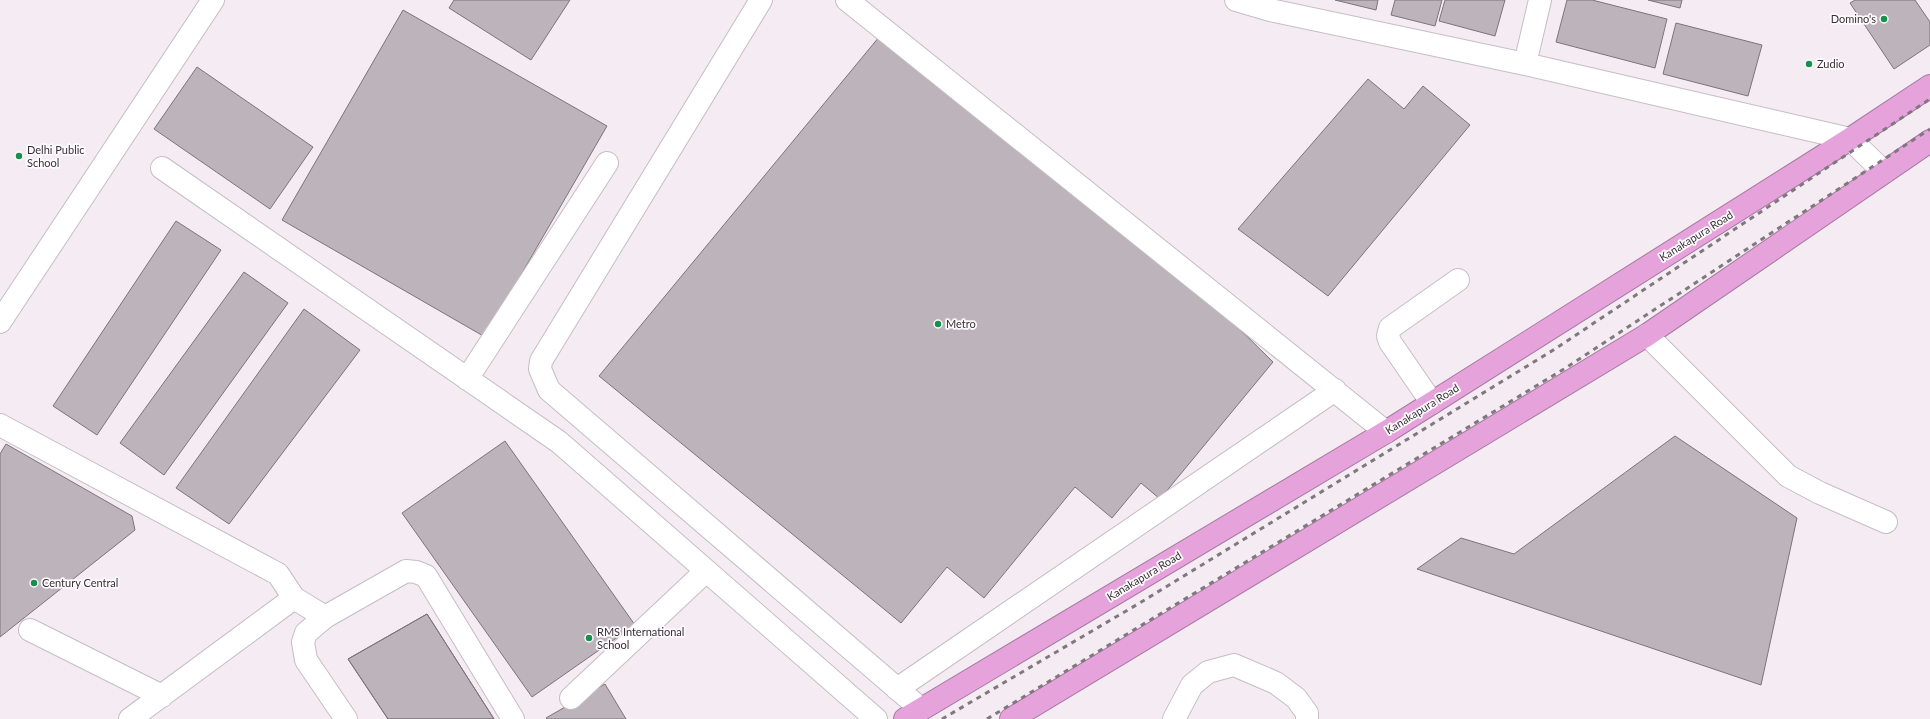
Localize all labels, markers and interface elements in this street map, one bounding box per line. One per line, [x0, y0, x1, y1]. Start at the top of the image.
place label: Domino's [1831, 12, 1876, 25]
marker: Domino's [1879, 14, 1889, 24]
place label: Zudio [1817, 57, 1845, 70]
marker: Zudio [1804, 59, 1814, 69]
place label: Delhi Public School [27, 143, 85, 169]
marker: Delhi Public School [14, 151, 24, 161]
street label: Kanakapura Road [1657, 208, 1735, 263]
place label: Metro [946, 317, 976, 330]
marker: Metro [933, 319, 943, 329]
street label: Kanakapura Road [1383, 381, 1461, 436]
street label: Kanakapura Road [1104, 548, 1183, 603]
place label: Century Central [42, 576, 118, 589]
marker: Century Central [29, 578, 39, 588]
place label: RMS International School [597, 625, 684, 651]
marker: RMS International School [584, 633, 594, 643]

